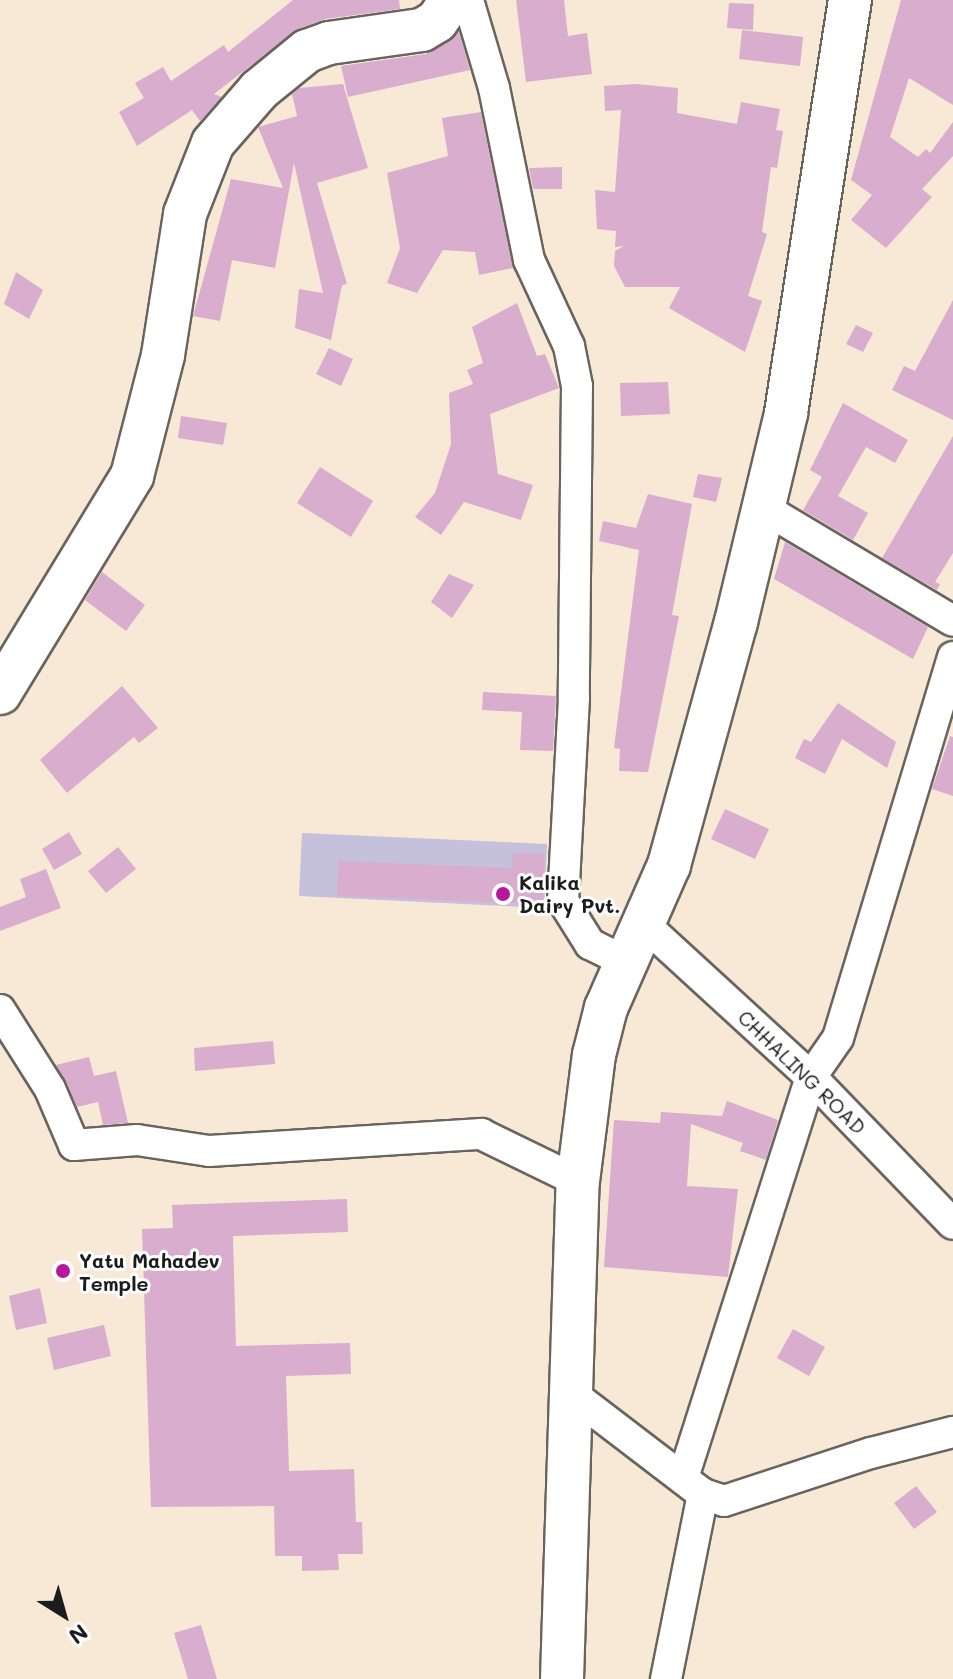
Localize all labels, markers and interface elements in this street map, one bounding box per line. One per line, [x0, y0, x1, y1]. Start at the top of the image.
place label: Kalika Dairy Pvt. [519, 870, 620, 917]
marker: Kalika Dairy Pvt. [494, 885, 512, 903]
street label: CHHALING ROAD [733, 1005, 871, 1139]
place label: Yatu Mahadev Temple [79, 1248, 220, 1295]
marker: Yatu Mahadev Temple [54, 1262, 72, 1280]
north arrow [24, 1575, 104, 1655]
text: N [63, 1618, 94, 1651]

